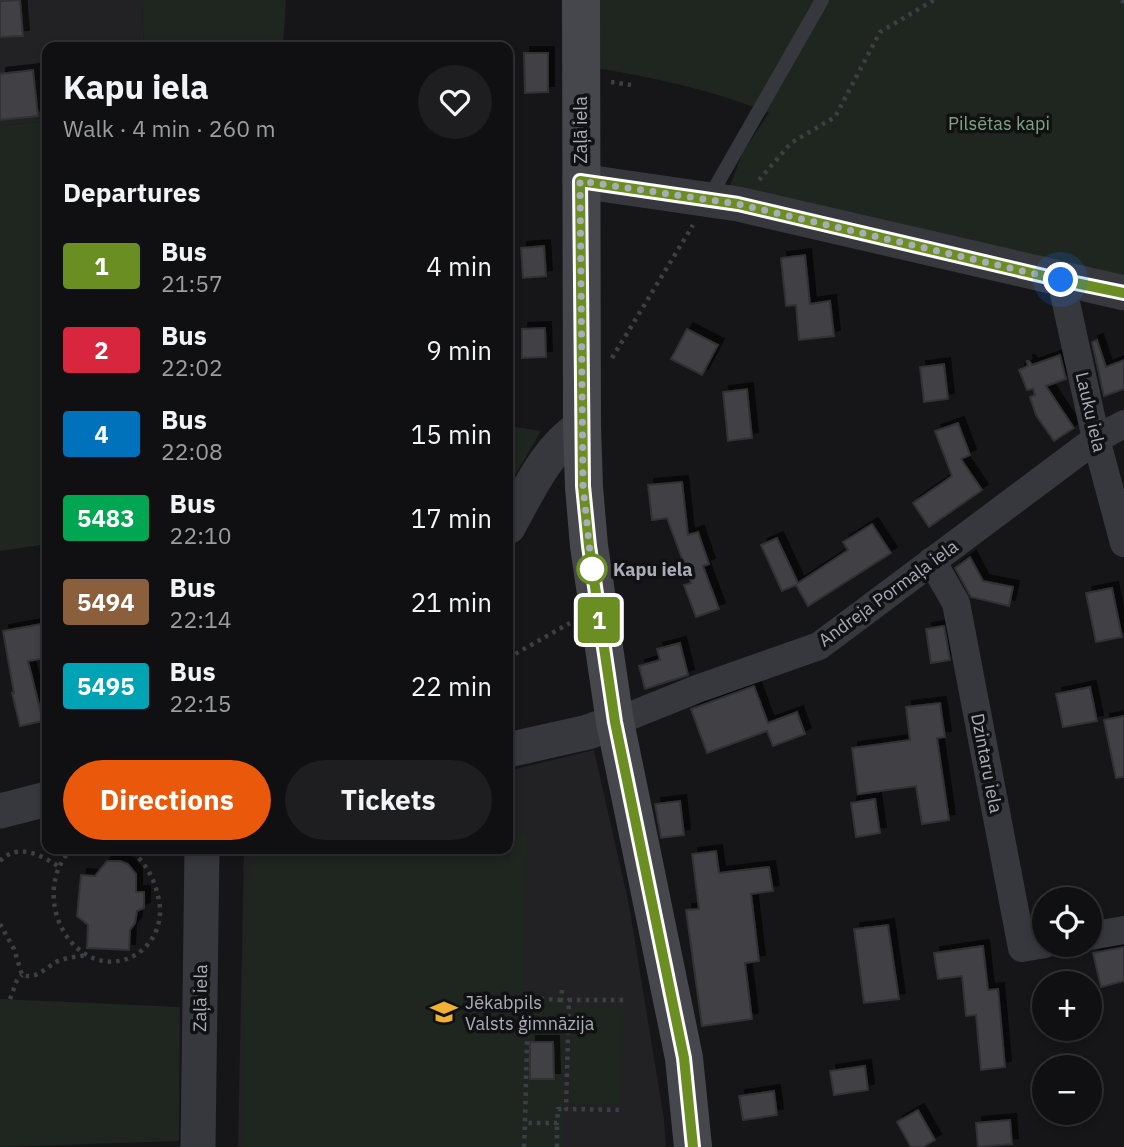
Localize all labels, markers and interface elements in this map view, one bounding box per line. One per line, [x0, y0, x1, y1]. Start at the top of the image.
text: Kapu iela [63, 65, 209, 108]
button: heart [418, 65, 492, 139]
street label: Zaļā iela [569, 96, 592, 164]
park label: Pilsētas kapi [948, 112, 1050, 135]
text: Walk · 4 min · 260 m [63, 113, 276, 143]
text: Departures [63, 175, 201, 209]
text: Bus [161, 234, 207, 268]
text: 4 min [426, 249, 492, 283]
text: 1 [94, 250, 109, 282]
your location [1043, 262, 1078, 297]
text: 21:57 [161, 268, 223, 298]
text: Bus [161, 318, 207, 352]
text: 9 min [426, 333, 492, 367]
text: 2 [94, 334, 109, 366]
text: 22:02 [161, 352, 223, 382]
street label: Lauku iela [1071, 370, 1111, 455]
text: Bus [161, 402, 207, 436]
text: 15 min [411, 417, 492, 451]
text: 4 [94, 418, 109, 450]
text: 22:08 [161, 436, 223, 466]
text: Bus [170, 486, 216, 520]
text: 17 min [411, 501, 492, 535]
text: 5483 [77, 502, 135, 534]
text: 22:10 [170, 520, 232, 550]
street label: Andreja Pormaļa iela [814, 534, 963, 651]
marker: Kapu iela [577, 554, 607, 584]
place label: Kapu iela [613, 558, 692, 581]
text: Bus [170, 570, 216, 604]
text: 21 min [411, 585, 492, 619]
text: 5494 [77, 586, 135, 618]
line badge: 1 [576, 597, 622, 643]
text: 22:14 [170, 604, 232, 634]
text: 1 [592, 604, 606, 636]
text: Bus [170, 654, 216, 688]
text: 22 min [411, 669, 492, 703]
text: 5495 [77, 670, 135, 702]
text: 22:15 [170, 688, 232, 718]
street label: Dzintaru iela [966, 711, 1008, 815]
button: Directions [63, 760, 271, 840]
button: Tickets [285, 760, 492, 840]
map controls [1032, 887, 1102, 1125]
button: locate [1032, 887, 1102, 957]
street label: Zaļā iela [188, 964, 212, 1032]
button: + [1032, 971, 1102, 1041]
place label: Jēkabpils Valsts ģimnāzija [465, 991, 595, 1035]
school or university icon: Jēkabpils Valsts ģimnāzija [429, 997, 459, 1027]
button: − [1032, 1055, 1102, 1125]

